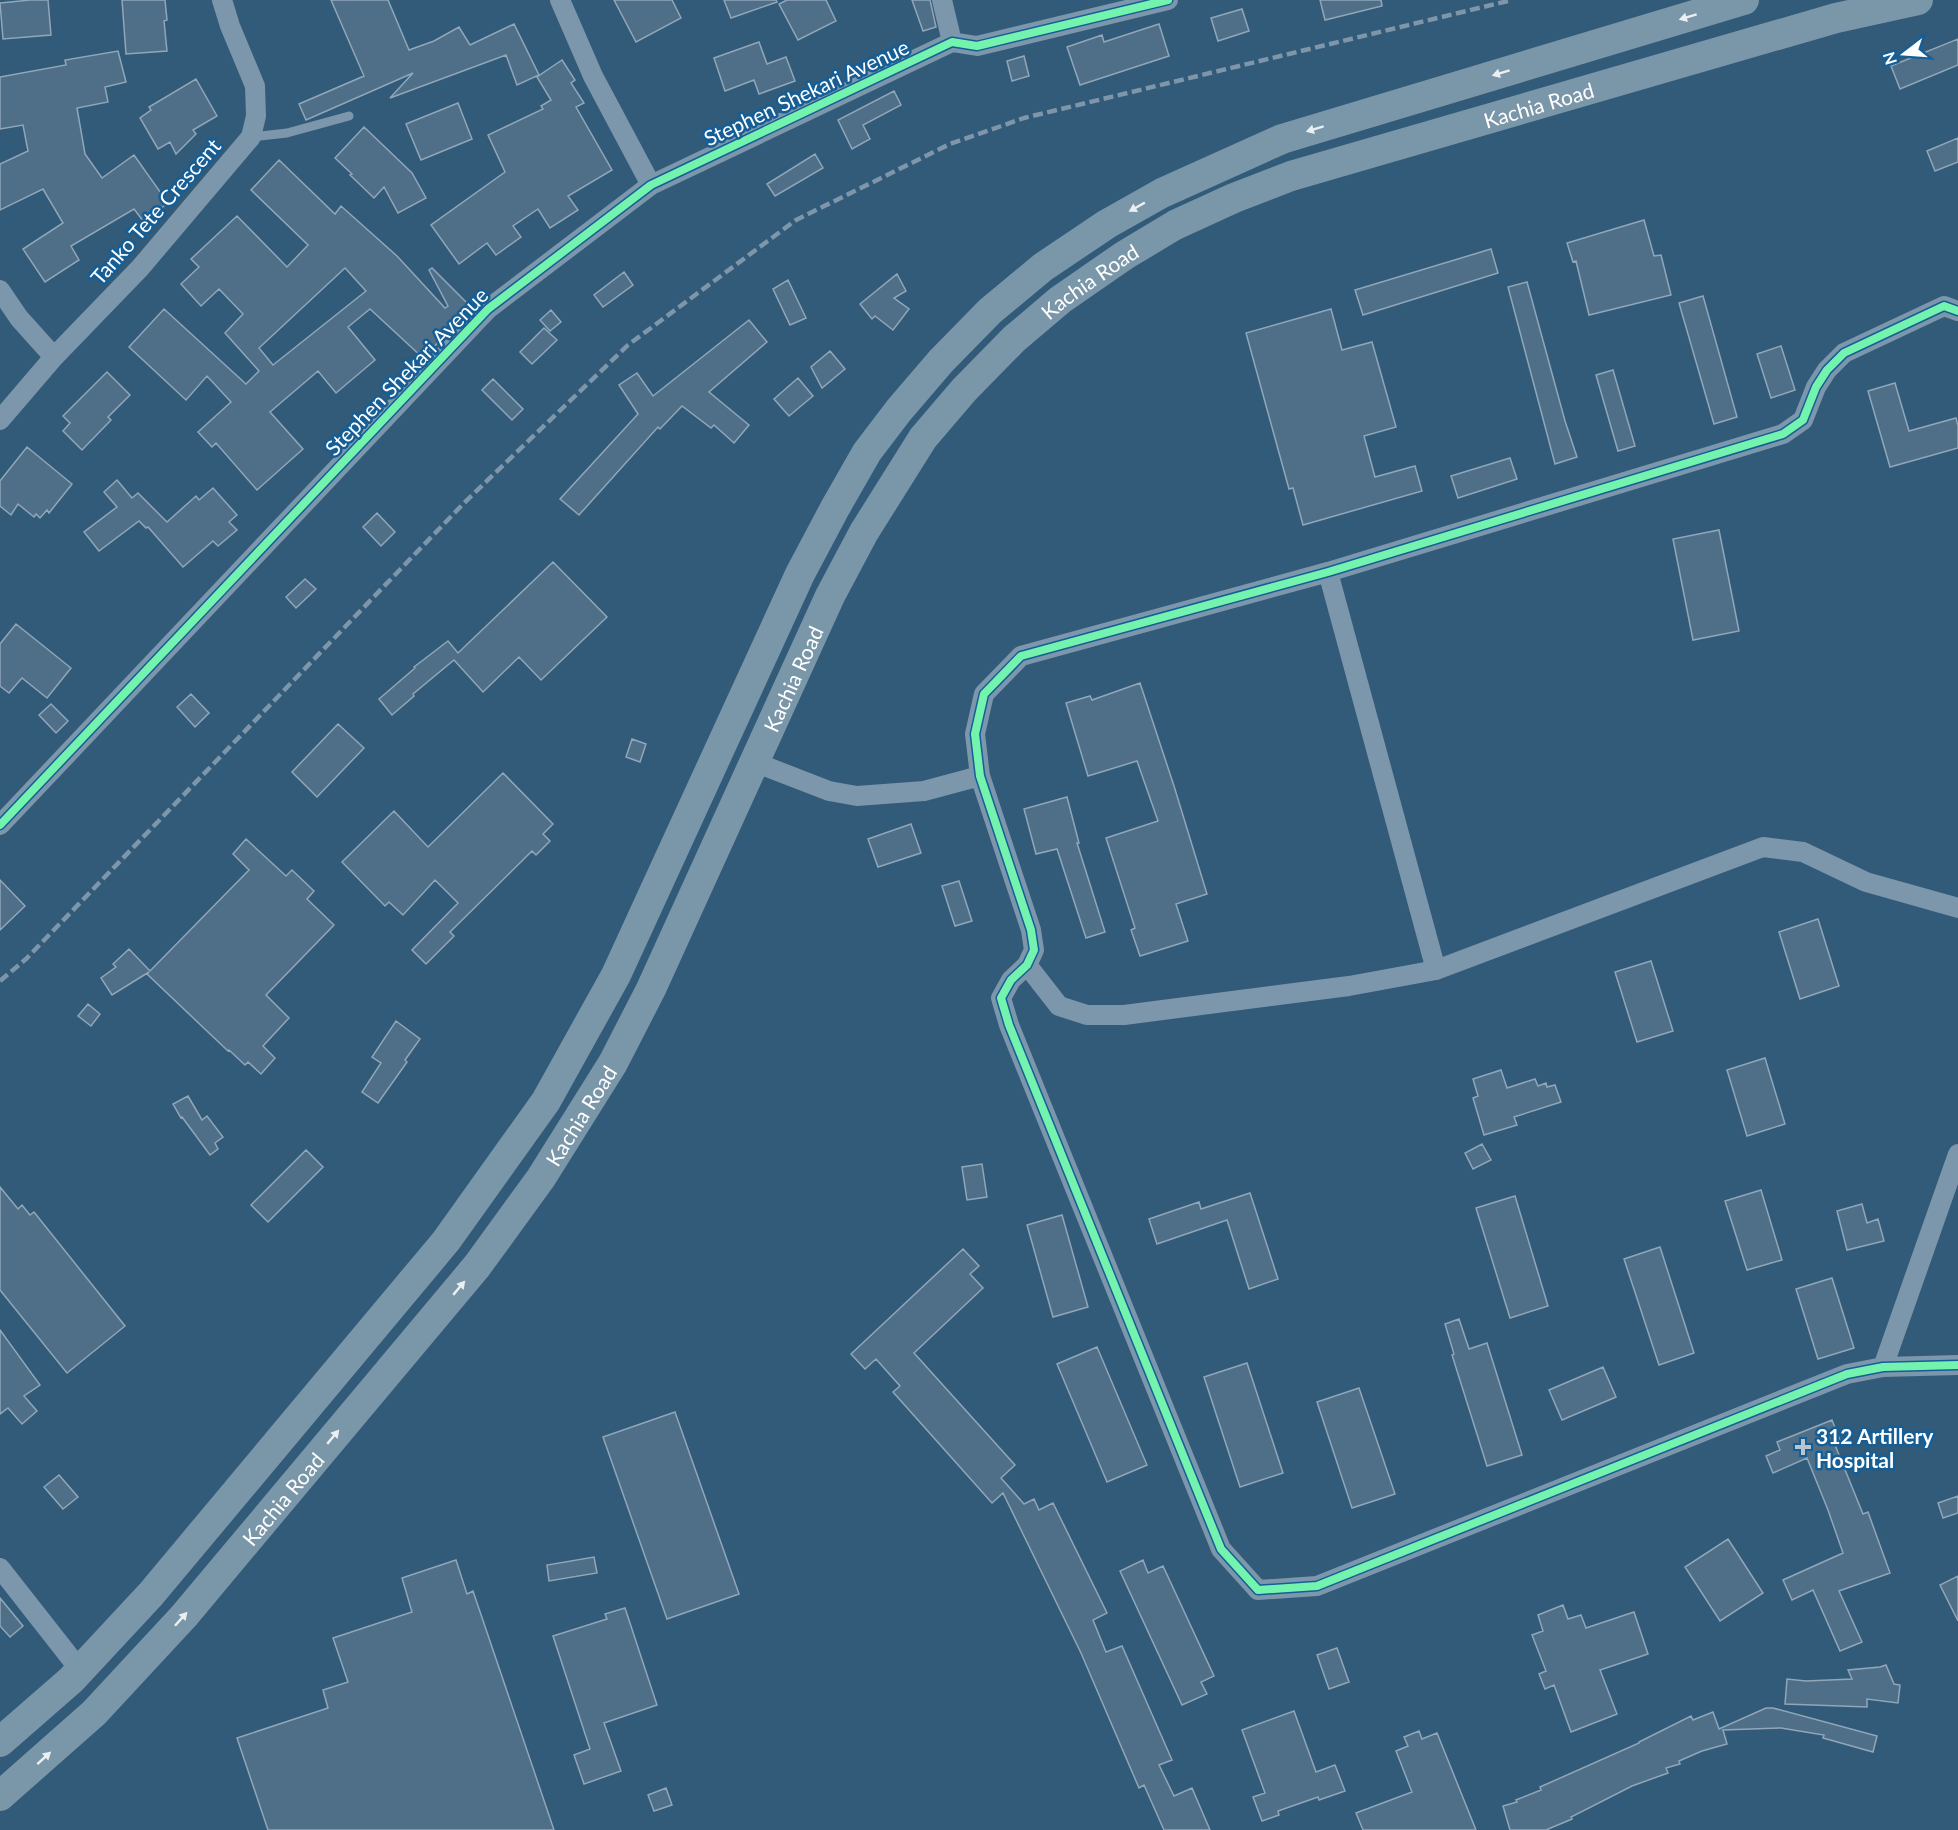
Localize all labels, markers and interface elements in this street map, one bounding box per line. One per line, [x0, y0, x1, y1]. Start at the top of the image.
one-way arrow [1679, 13, 1697, 22]
north arrow [1874, 24, 1934, 84]
street label: Stephen Shekari Avenue [700, 34, 912, 150]
text: N [1878, 50, 1900, 67]
one-way arrow [1492, 69, 1510, 78]
street label: Kachia Road [1480, 76, 1596, 132]
one-way arrow [1306, 125, 1324, 134]
street label: Tanko Tete Crescent [85, 133, 225, 289]
one-way arrow [1128, 202, 1145, 212]
street label: Kachia Road [1035, 238, 1142, 324]
street label: Stephen Shekari Avenue [319, 282, 493, 460]
street label: Kachia Road [758, 622, 827, 735]
street label: Kachia Road [540, 1061, 621, 1170]
one-way arrow [452, 1281, 465, 1296]
place label: 312 Artillery Hospital [1816, 1423, 1934, 1472]
one-way arrow [327, 1429, 340, 1445]
marker: 312 Artillery Hospital [1794, 1438, 1812, 1456]
street label: Kachia Road [236, 1447, 328, 1550]
one-way arrow [174, 1611, 188, 1626]
one-way arrow [37, 1751, 52, 1765]

